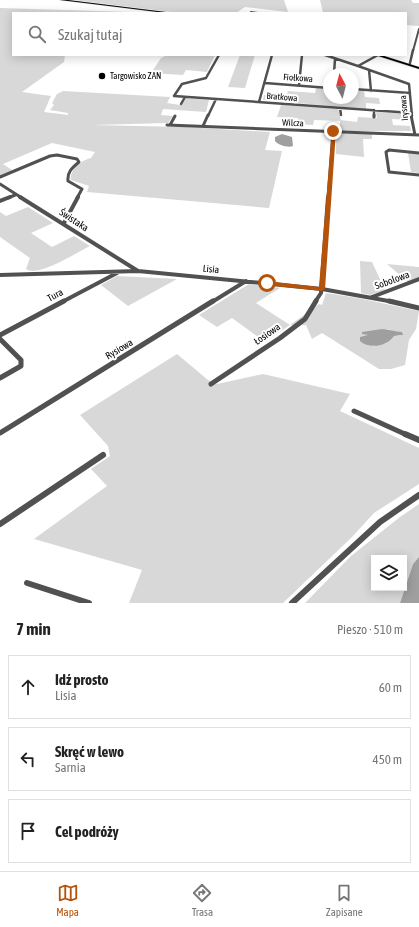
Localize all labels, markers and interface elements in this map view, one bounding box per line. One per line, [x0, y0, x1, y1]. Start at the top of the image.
search box [12, 12, 407, 56]
icon: search [26, 23, 48, 45]
text: Szukaj tutaj [58, 26, 122, 43]
north arrow [323, 68, 359, 104]
marker: Targowisko ZAN [97, 71, 107, 81]
place label: Targowisko ZAN [110, 71, 161, 81]
street label: Fiołkowa [283, 72, 313, 84]
street label: Bratkowa [266, 91, 298, 103]
street label: Irysowa [398, 95, 410, 121]
street label: Wilcza [282, 118, 304, 128]
route end [324, 122, 342, 140]
street label: Świstaka [57, 207, 91, 234]
street label: Lisia [202, 263, 220, 275]
street label: Sobolowa [373, 269, 411, 291]
route start [258, 274, 276, 292]
street label: Tura [45, 286, 65, 304]
street label: Łosiowa [252, 321, 283, 347]
street label: Rysiowa [103, 336, 135, 361]
map controls [371, 555, 407, 591]
button: layers [371, 555, 407, 591]
text: 7 min [16, 619, 51, 639]
text: Pieszo · 510 m [337, 622, 403, 637]
text: Idź prosto [55, 671, 109, 688]
icon: ahead [17, 676, 39, 698]
text: 60 m [379, 680, 402, 695]
text: Lisia [55, 688, 77, 703]
text: Skręć w lewo [55, 743, 124, 760]
icon: left [17, 748, 39, 770]
text: 450 m [373, 752, 402, 767]
text: Sarnia [55, 760, 86, 775]
icon: arrive [17, 820, 39, 842]
text: Cel podróży [55, 823, 119, 840]
tab: Mapa [56, 882, 79, 918]
tab: Trasa [191, 882, 213, 918]
tab: Zapisane [326, 882, 363, 918]

